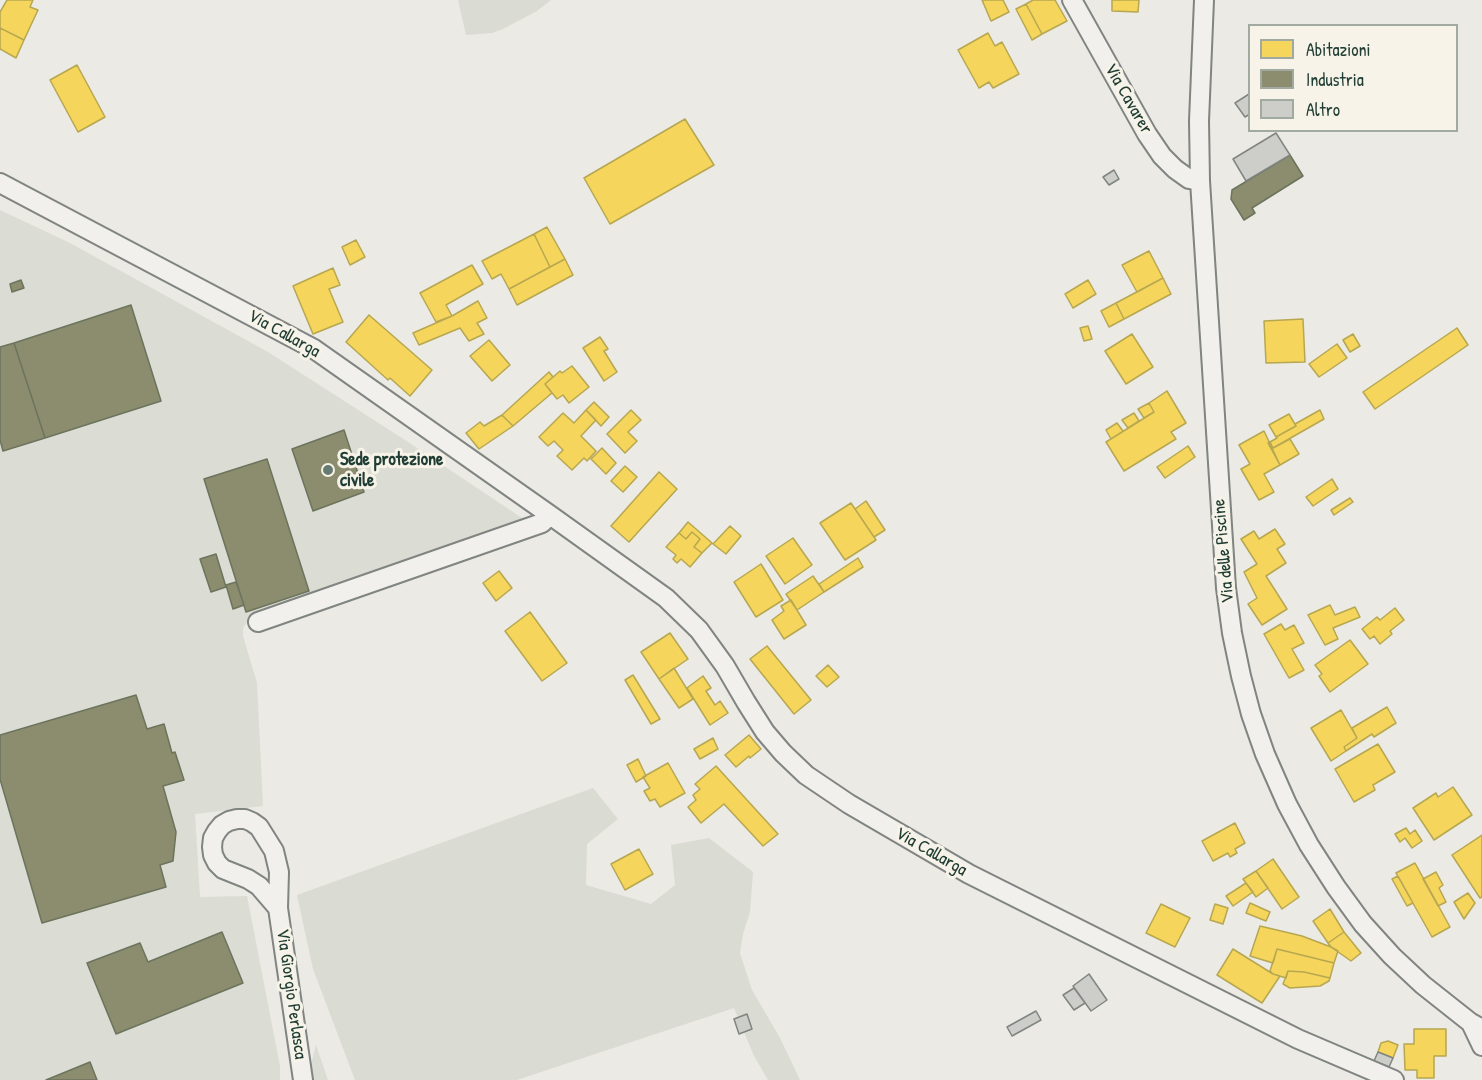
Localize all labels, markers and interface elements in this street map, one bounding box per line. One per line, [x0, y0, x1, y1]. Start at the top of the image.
legend [1248, 24, 1458, 132]
text: Abitazioni [1306, 37, 1371, 62]
street label: Via Cavarer [1099, 60, 1157, 138]
text: Industria [1306, 67, 1364, 92]
text: Altro [1306, 97, 1340, 122]
street label: Via Callarga [244, 305, 324, 363]
place label: Sede protezione civile [340, 449, 443, 492]
marker: Sede protezione civile [321, 463, 335, 477]
street label: Via delle Piscine [1209, 498, 1239, 604]
street label: Via Callarga [891, 823, 971, 881]
street label: Via Giorgio Perlasca [271, 928, 311, 1060]

